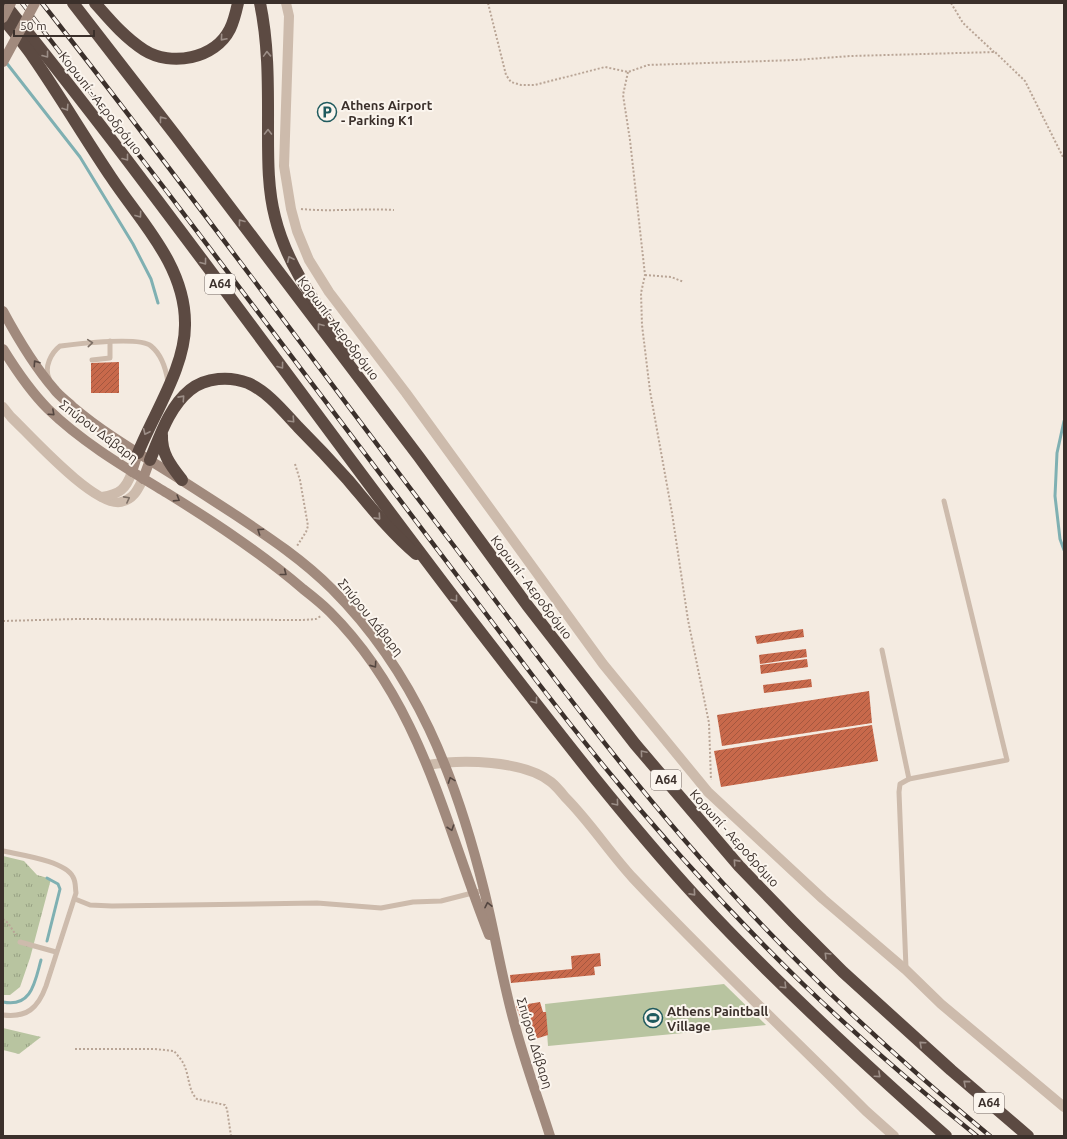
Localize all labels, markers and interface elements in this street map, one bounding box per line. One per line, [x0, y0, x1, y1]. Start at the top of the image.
scale bar [14, 12, 94, 38]
text: 50 m [20, 19, 47, 32]
one-way arrow [220, 33, 227, 41]
street label: Κορωπί - Αεροδρόμιο [57, 49, 145, 157]
one-way arrow [41, 51, 48, 58]
one-way arrow [263, 51, 271, 57]
place label: Athens Airport - Parking K1 [341, 98, 433, 127]
parking icon: Athens Airport - Parking K1 [316, 101, 338, 123]
one-way arrow [61, 103, 68, 110]
one-way arrow [160, 116, 167, 123]
one-way arrow [264, 129, 272, 135]
one-way arrow [121, 153, 128, 160]
one-way arrow [134, 211, 141, 218]
one-way arrow [238, 219, 246, 226]
one-way arrow [287, 255, 295, 263]
one-way arrow [199, 257, 206, 264]
street label: Κορωπί - Αεροδρόμιο [295, 273, 383, 383]
road number: Α64 [205, 274, 235, 294]
one-way arrow [317, 323, 324, 330]
one-way arrow [87, 339, 93, 348]
one-way arrow [33, 361, 40, 368]
one-way arrow [277, 362, 284, 369]
one-way arrow [178, 395, 185, 403]
street label: Σπύρου Δάβαρη [57, 397, 141, 465]
one-way arrow [48, 408, 55, 415]
one-way arrow [287, 415, 295, 423]
one-way arrow [143, 428, 151, 436]
one-way arrow [173, 494, 180, 502]
one-way arrow [123, 496, 130, 504]
one-way arrow [374, 513, 381, 520]
one-way arrow [257, 529, 264, 536]
street label: Κορωπί - Αεροδρόμιο [488, 532, 576, 642]
one-way arrow [279, 568, 286, 575]
street label: Σπύρου Δάβαρη [336, 576, 406, 658]
one-way arrow [451, 594, 458, 601]
one-way arrow [369, 661, 376, 668]
one-way arrow [530, 697, 537, 704]
one-way arrow [640, 750, 647, 757]
road number: Α64 [651, 770, 681, 790]
one-way arrow [448, 777, 456, 784]
street label: Κορωπί - Αεροδρόμιο [688, 786, 782, 890]
one-way arrow [612, 798, 619, 806]
one-way arrow [446, 825, 455, 832]
one-way arrow [733, 859, 741, 867]
one-way arrow [688, 888, 695, 896]
one-way arrow [484, 902, 492, 908]
one-way arrow [824, 952, 832, 960]
one-way arrow [779, 981, 787, 989]
street label: Σπύρου Δάβαρη [514, 996, 556, 1090]
place label: Athens Paintball Village [667, 1004, 768, 1033]
sports icon: Athens Paintball Village [642, 1007, 664, 1029]
one-way arrow [919, 1041, 927, 1048]
one-way arrow [873, 1070, 881, 1078]
one-way arrow [964, 1081, 971, 1088]
road number: Α64 [974, 1093, 1004, 1113]

